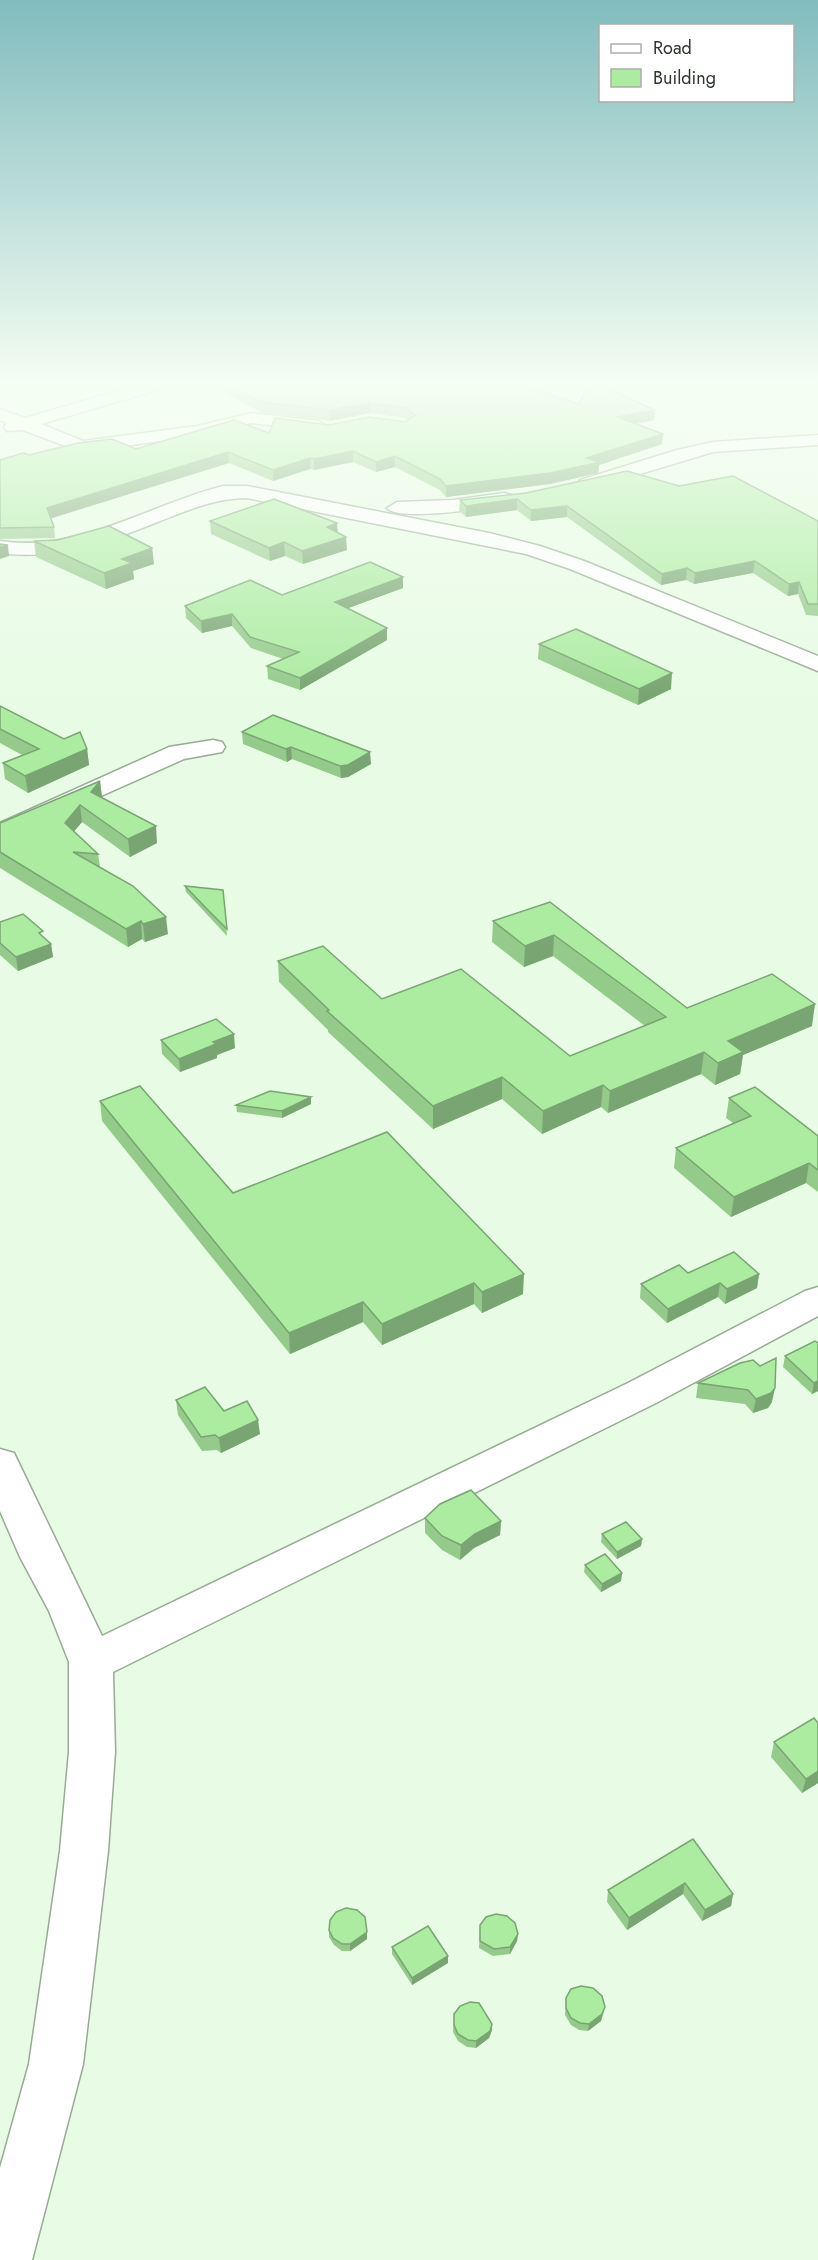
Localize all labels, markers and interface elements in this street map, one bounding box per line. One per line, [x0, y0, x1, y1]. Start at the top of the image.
legend [599, 24, 794, 102]
text: Road [653, 35, 692, 61]
text: Building [653, 65, 716, 91]

